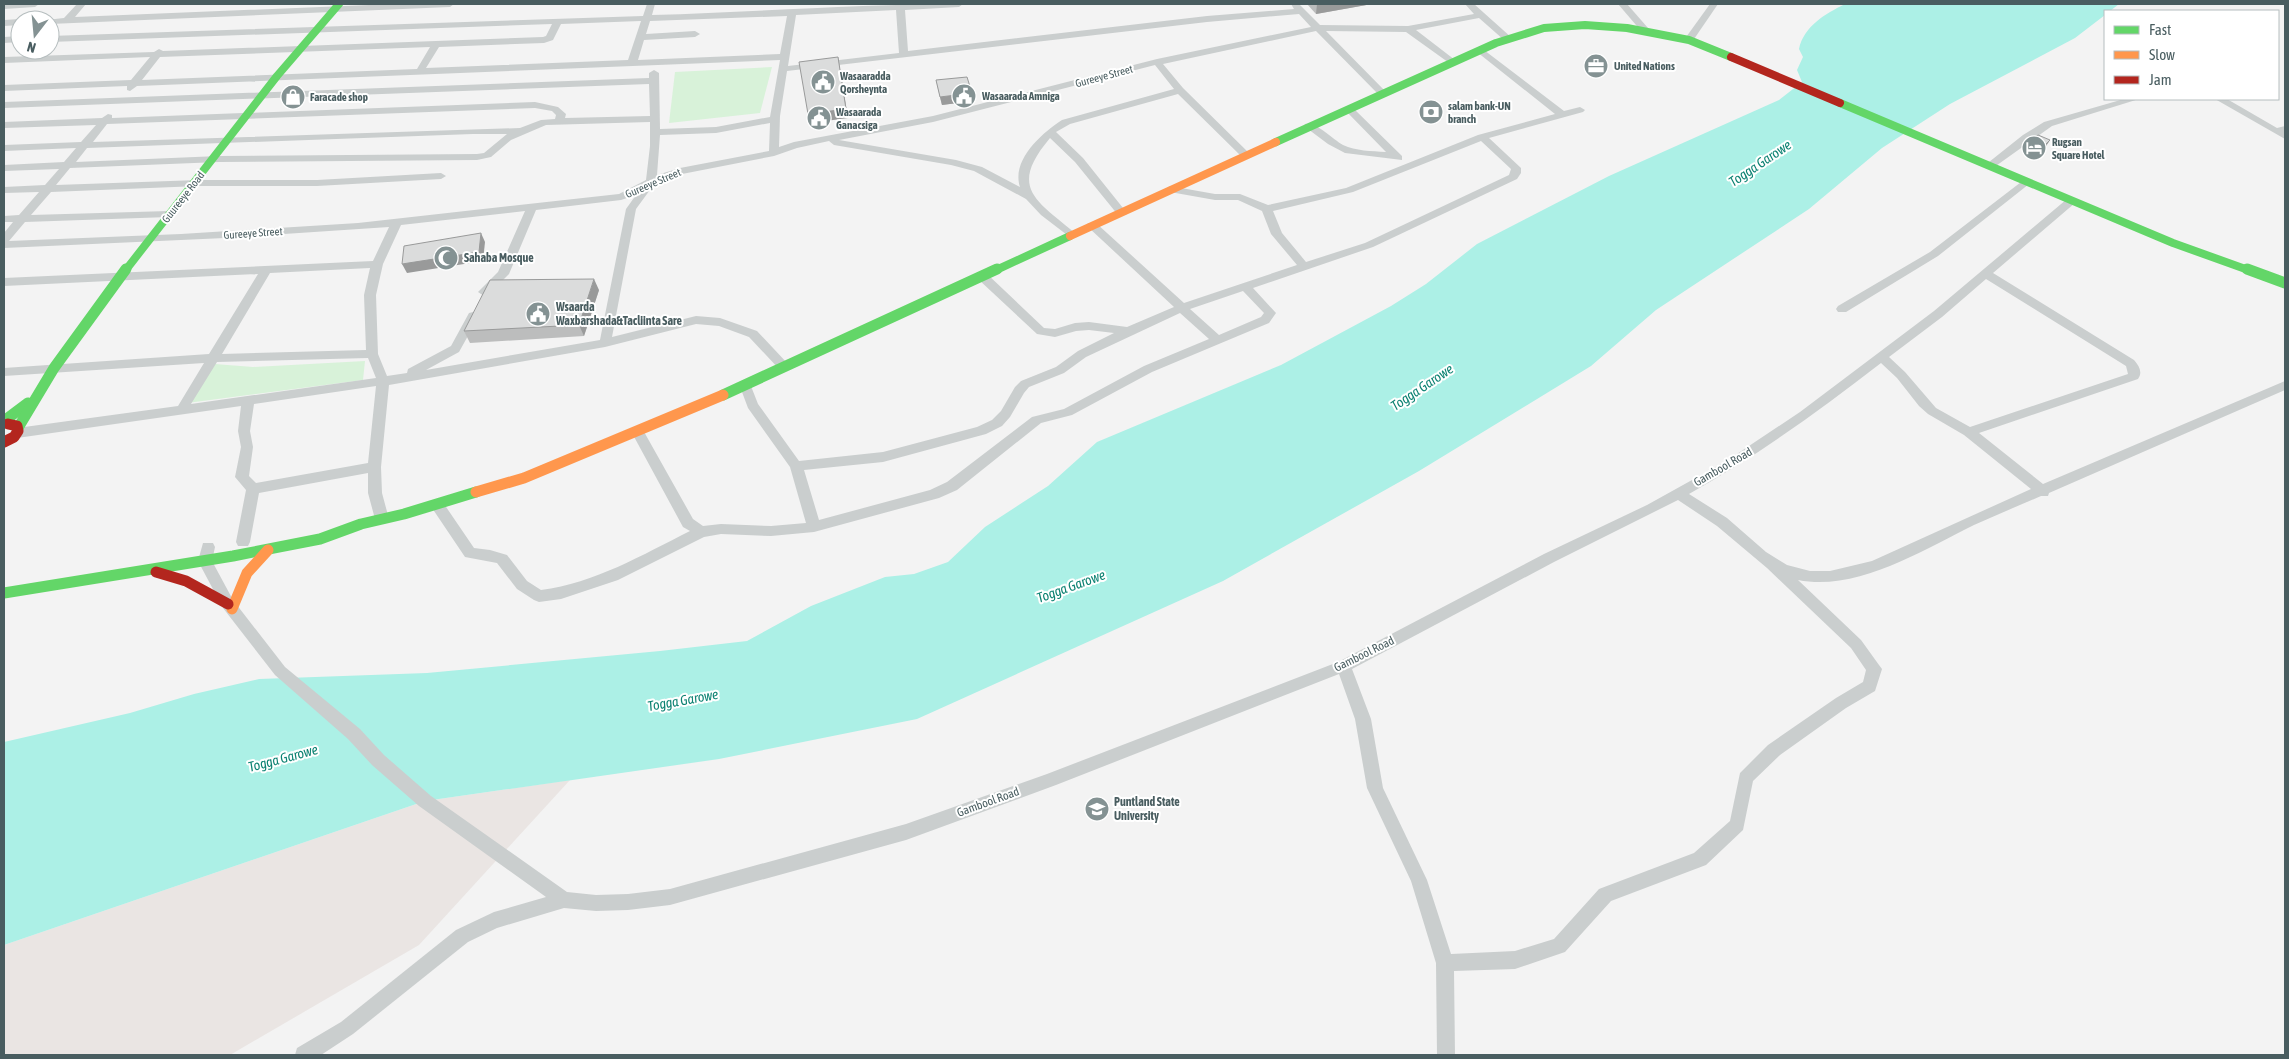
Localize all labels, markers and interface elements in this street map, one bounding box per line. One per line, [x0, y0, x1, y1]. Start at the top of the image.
north arrow [10, 10, 60, 60]
legend [2104, 10, 2279, 100]
text: Fast [2149, 21, 2171, 38]
text: N [25, 39, 38, 56]
text: Slow [2149, 46, 2175, 63]
office icon: United Nations [1583, 53, 1609, 79]
place label: United Nations [1614, 60, 1675, 72]
street label: Gureeye Street [1074, 63, 1134, 89]
public building icon: Wasaaradda Qorsheynta [810, 69, 836, 95]
place label: Wasaaradda Qorsheynta [839, 70, 891, 95]
text: Jam [2149, 71, 2172, 88]
public building icon: Wasaarada Amniga [951, 83, 977, 109]
shop icon: Faracade shop [280, 84, 306, 110]
place label: Wasaarada Amniga [981, 90, 1060, 102]
place label: Faracade shop [310, 91, 368, 103]
bank icon: salam bank-UN branch [1418, 99, 1444, 125]
place label: salam bank-UN branch [1448, 100, 1511, 125]
public building icon: Wasaarada Ganacsiga [806, 105, 832, 131]
place label: Wasaarada Ganacsiga [835, 106, 881, 131]
hotel icon: Rugsan Square Hotel [2021, 135, 2047, 161]
water label: Togga Garowe [1726, 136, 1794, 190]
place label: Rugsan Square Hotel [2052, 136, 2106, 161]
street label: Gureeye Street [623, 166, 683, 200]
street label: Guureeye Road [159, 169, 207, 225]
street label: Gureeye Street [223, 225, 283, 241]
mosque icon: Sahaba Mosque [433, 245, 459, 271]
place label: Sahaba Mosque [464, 251, 534, 265]
place label: Wsaarda Waxbarshada&Tacliinta Sare [555, 300, 683, 328]
public building icon: Wsaarda Waxbarshada&Tacliinta Sare [525, 301, 551, 327]
water label: Togga Garowe [1388, 360, 1456, 414]
street label: Gambool Road [1691, 445, 1755, 489]
water label: Togga Garowe [1035, 566, 1107, 606]
street label: Gambool Road [1332, 633, 1396, 675]
water label: Togga Garowe [646, 686, 720, 714]
water label: Togga Garowe [246, 741, 320, 775]
street label: Gambool Road [955, 784, 1021, 820]
place label: Puntland State University [1114, 795, 1180, 823]
school or university icon: Puntland State University [1084, 796, 1110, 822]

